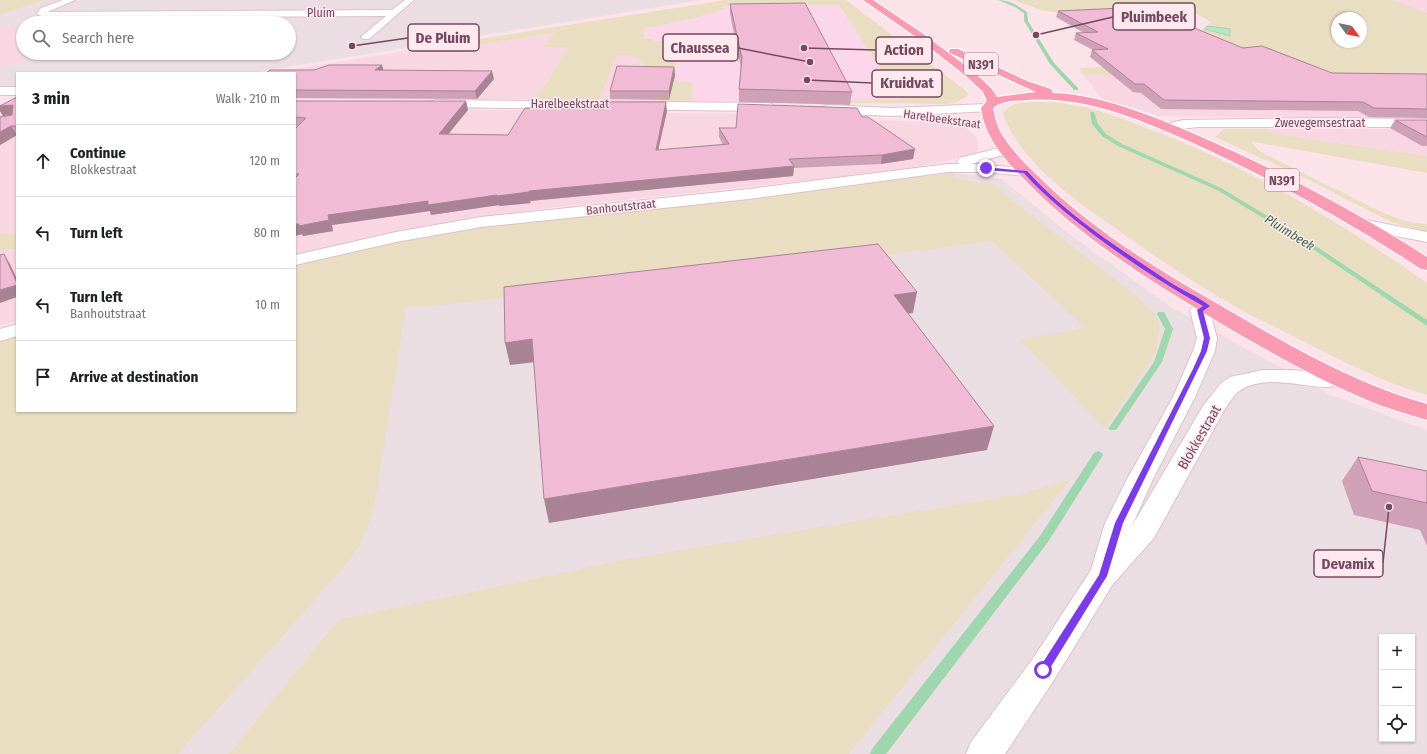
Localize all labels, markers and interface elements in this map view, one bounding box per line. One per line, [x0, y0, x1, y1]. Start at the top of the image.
callout: Pluimbeek [1113, 3, 1195, 30]
street label: Pluim [307, 6, 335, 20]
text: Pluimbeek [1121, 8, 1187, 26]
north arrow [1331, 12, 1367, 48]
search box [16, 16, 296, 60]
callout: De Pluim [408, 24, 479, 51]
icon: search [30, 27, 52, 49]
text: Search here [62, 29, 134, 47]
text: De Pluim [416, 29, 470, 47]
callout: Chaussea [663, 34, 738, 61]
callout: Action [876, 37, 932, 64]
text: Chaussea [671, 39, 730, 57]
text: Action [883, 41, 924, 59]
road number: N391 [964, 53, 998, 75]
callout: Kruidvat [872, 70, 942, 97]
text: Kruidvat [880, 74, 934, 92]
text: 3 min [32, 88, 70, 109]
text: Walk · 210 m [216, 91, 280, 106]
street label: Harelbeekstraat [531, 97, 609, 111]
street label: Harelbeekstraat [902, 107, 982, 131]
street label: Zwevegemsestraat [1275, 116, 1365, 130]
text: Continue [70, 144, 126, 162]
icon: ahead [32, 150, 54, 172]
text: 120 m [249, 153, 280, 168]
route end [977, 159, 995, 177]
text: Blokkestraat [70, 162, 137, 177]
road number: N391 [1265, 169, 1299, 191]
street label: Banhoutstraat [585, 196, 657, 218]
water label: Pluimbeek [1262, 211, 1318, 254]
icon: left [32, 222, 54, 244]
text: Turn left [70, 224, 123, 242]
text: 80 m [254, 225, 280, 240]
text: Turn left [70, 288, 123, 306]
icon: left [32, 294, 54, 316]
text: 10 m [255, 297, 280, 312]
text: Banhoutstraat [70, 306, 146, 321]
icon: arrive [32, 366, 54, 388]
text: Arrive at destination [70, 368, 198, 386]
street label: Blokkestraat [1174, 402, 1225, 473]
callout: Devamix [1314, 550, 1383, 577]
text: Devamix [1322, 555, 1375, 573]
map controls [1379, 634, 1415, 742]
button: + [1379, 634, 1415, 670]
route start [1034, 661, 1052, 679]
button: − [1379, 670, 1415, 706]
button: locate [1379, 706, 1415, 742]

